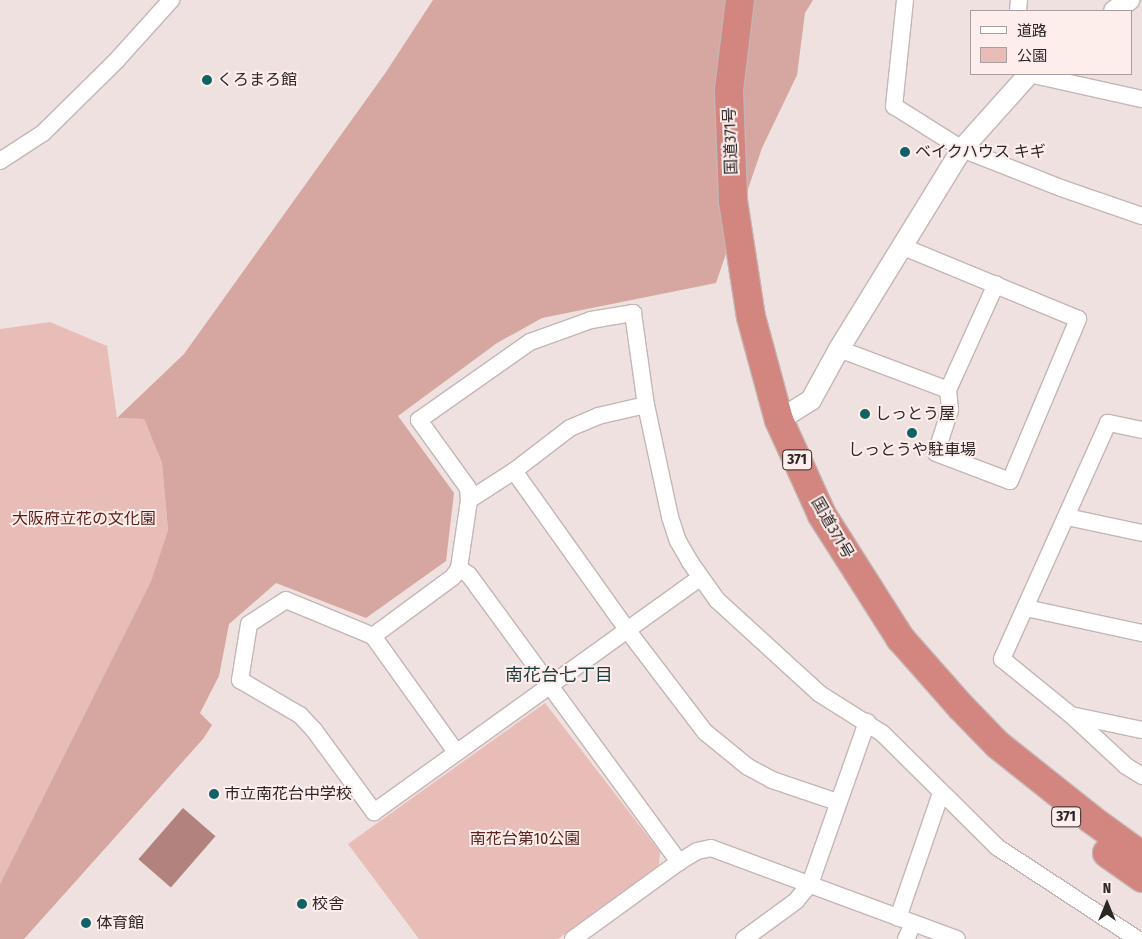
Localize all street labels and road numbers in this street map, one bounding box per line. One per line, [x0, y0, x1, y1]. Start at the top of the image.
street label: 国道371号 [720, 107, 742, 175]
road number: 371 [782, 448, 812, 472]
street label: 国道371号 [807, 494, 857, 562]
road number: 371 [1051, 804, 1081, 830]

